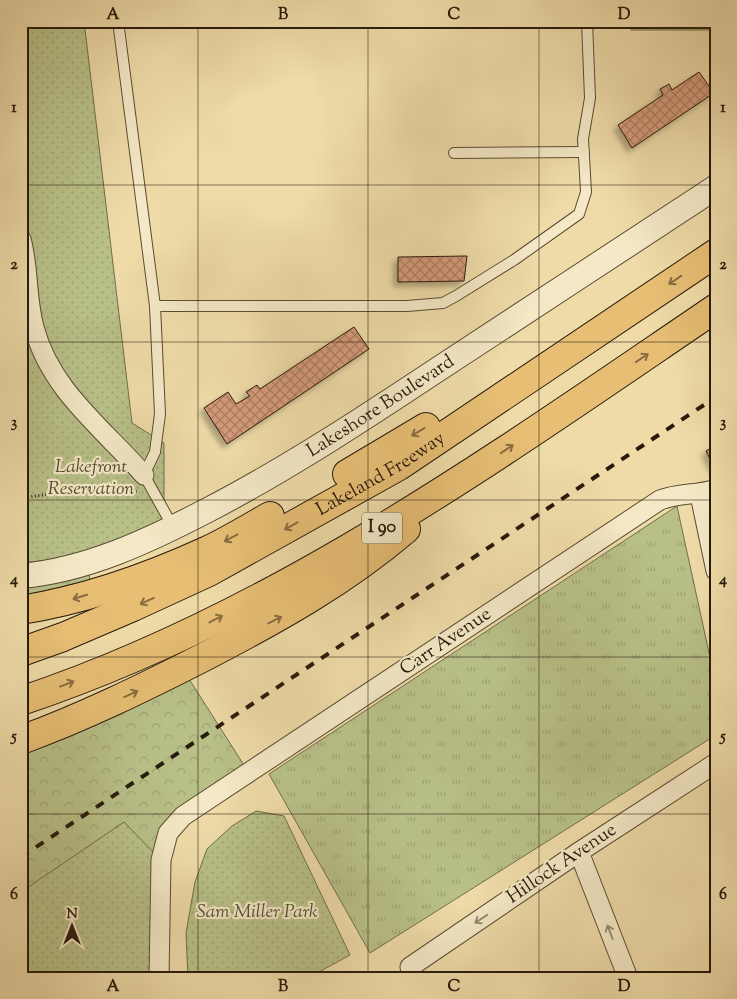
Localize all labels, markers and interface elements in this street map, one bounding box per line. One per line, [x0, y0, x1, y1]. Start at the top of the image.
text: A [107, 4, 120, 27]
text: B [278, 4, 288, 27]
text: C [448, 4, 461, 27]
text: D [618, 4, 631, 27]
text: 1 [11, 97, 17, 120]
text: 1 [720, 97, 726, 120]
text: 2 [10, 254, 18, 277]
text: 2 [719, 254, 727, 277]
one-way arrow [668, 275, 682, 285]
street label: Lakeshore Boulevard [302, 348, 460, 464]
one-way arrow [635, 353, 649, 364]
text: 3 [11, 412, 18, 435]
text: 3 [720, 412, 727, 435]
street label: Lakeland Freeway [311, 425, 451, 523]
one-way arrow [411, 427, 425, 437]
one-way arrow [499, 444, 513, 454]
park label: Lakefront Reservation [48, 454, 134, 503]
road number: I 90 [362, 512, 402, 544]
one-way arrow [284, 522, 298, 532]
one-way arrow [224, 534, 239, 543]
text: 4 [9, 569, 18, 592]
text: 4 [718, 569, 727, 592]
one-way arrow [72, 592, 88, 602]
one-way arrow [140, 597, 155, 606]
street label: Carr Avenue [395, 601, 497, 683]
one-way arrow [208, 614, 223, 623]
one-way arrow [268, 615, 283, 625]
one-way arrow [59, 679, 74, 688]
one-way arrow [123, 689, 138, 698]
text: 5 [9, 726, 17, 749]
text: 5 [718, 726, 726, 749]
street label: Hillock Avenue [502, 817, 623, 911]
text: 6 [10, 884, 18, 907]
text: 6 [719, 884, 727, 907]
park label: Sam Miller Park [196, 899, 318, 926]
north arrow [48, 902, 98, 952]
text: N [66, 905, 78, 925]
one-way arrow [474, 914, 488, 924]
one-way arrow [605, 925, 614, 940]
text: A [107, 976, 120, 999]
text: B [278, 976, 288, 999]
text: C [448, 976, 461, 999]
text: D [618, 976, 631, 999]

